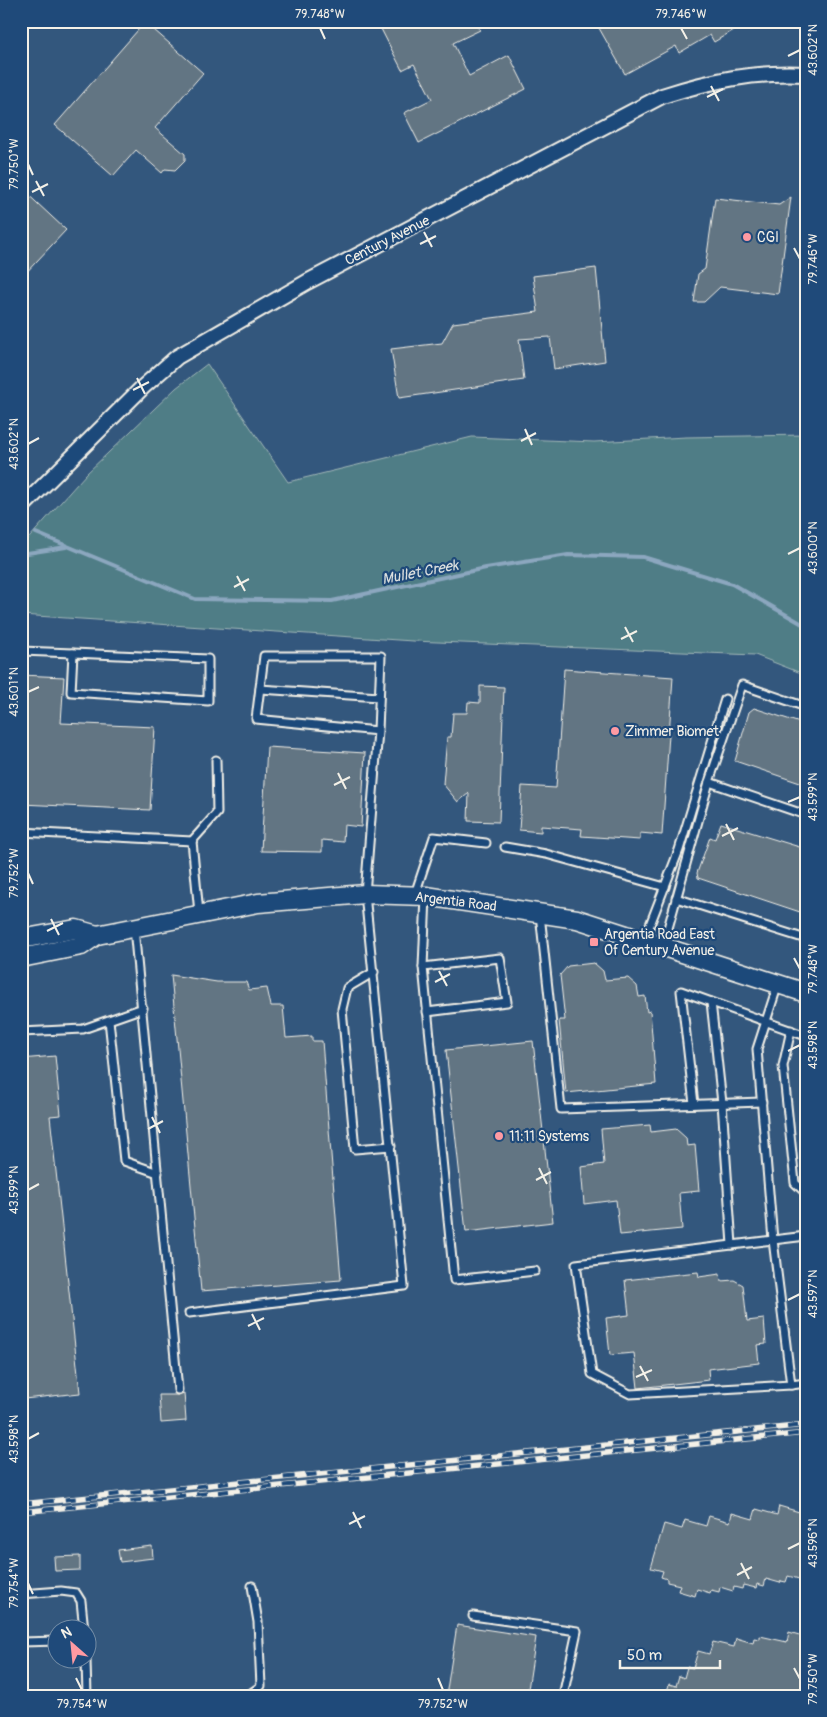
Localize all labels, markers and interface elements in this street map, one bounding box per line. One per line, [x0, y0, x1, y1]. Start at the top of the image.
text: 79.748°W [295, 7, 345, 22]
text: 79.746°W [656, 7, 706, 22]
text: 43.602°N [806, 24, 821, 76]
text: 79.750°W [7, 138, 22, 190]
street label: Century Avenue [342, 212, 433, 269]
place label: CGI [757, 229, 779, 246]
marker: CGI [741, 231, 753, 243]
text: 79.746°W [806, 234, 821, 284]
text: 43.602°N [7, 418, 22, 470]
text: 43.600°N [806, 521, 821, 575]
water label: Mullet Creek [380, 555, 462, 589]
text: 43.601°N [7, 667, 22, 717]
place label: Zimmer Biomet [625, 723, 719, 740]
marker: Zimmer Biomet [609, 725, 621, 737]
text: 43.599°N [806, 773, 821, 821]
text: 79.752°W [7, 848, 22, 898]
street label: Argentia Road [414, 888, 498, 915]
place label: Argentia Road East Of Century Avenue [604, 926, 715, 959]
marker: Argentia Road East Of Century Avenue [588, 936, 600, 948]
text: 79.748°W [806, 944, 821, 994]
text: 43.598°N [806, 1021, 821, 1069]
place label: 11:11 Systems [509, 1128, 590, 1145]
marker: 11:11 Systems [493, 1130, 505, 1142]
text: 43.599°N [7, 1166, 22, 1214]
text: 43.597°N [806, 1270, 821, 1318]
text: 43.598°N [7, 1415, 22, 1463]
text: 43.596°N [806, 1518, 821, 1568]
text: 79.754°W [7, 1558, 22, 1608]
north arrow [48, 1620, 98, 1670]
text: N [58, 1623, 74, 1643]
scale bar [620, 1637, 720, 1669]
text: 50 m [627, 1646, 662, 1665]
text: 79.750°W [806, 1653, 821, 1705]
text: 79.754°W [57, 1697, 107, 1712]
text: 79.752°W [418, 1697, 468, 1712]

